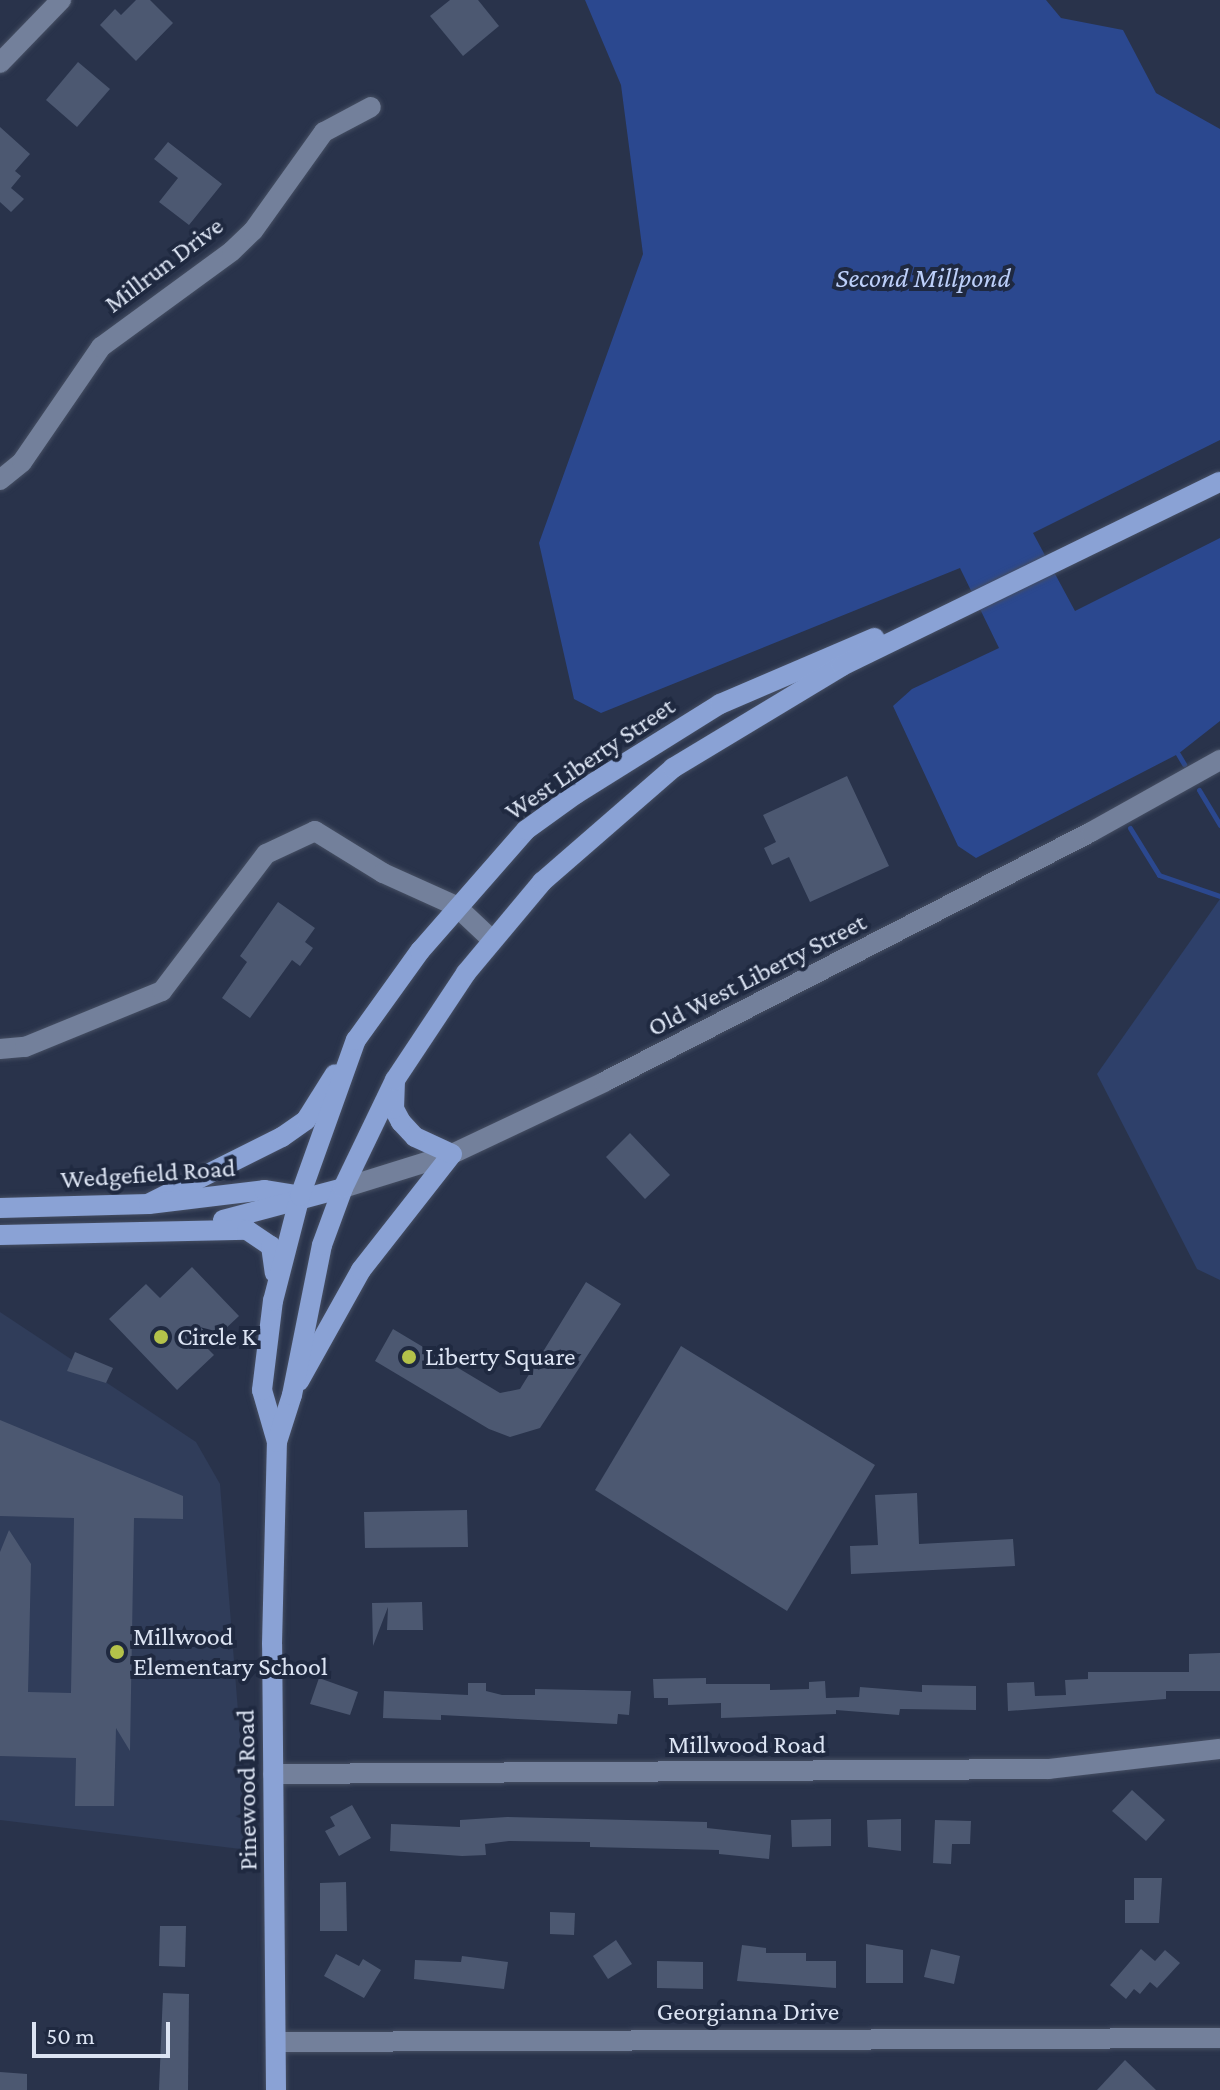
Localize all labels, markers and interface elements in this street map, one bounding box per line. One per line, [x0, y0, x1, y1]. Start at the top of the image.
street label: Millrun Drive [99, 210, 229, 320]
water label: Second Millpond [835, 261, 1011, 295]
street label: West Liberty Street [499, 691, 681, 827]
street label: Old West Liberty Street [643, 906, 871, 1044]
street label: Wedgefield Road [60, 1152, 236, 1196]
place label: Circle K [177, 1321, 257, 1353]
marker: Circle K [152, 1328, 170, 1346]
place label: Liberty Square [425, 1341, 575, 1373]
marker: Liberty Square [400, 1348, 418, 1366]
place label: Millwood Elementary School [133, 1621, 328, 1682]
marker: Millwood Elementary School [108, 1643, 126, 1661]
street label: Pinewood Road [230, 1709, 264, 1871]
street label: Millwood Road [668, 1729, 826, 1761]
street label: Georgianna Drive [657, 1996, 839, 2028]
scale bar [36, 2006, 174, 2056]
text: 50 m [46, 2022, 95, 2049]

